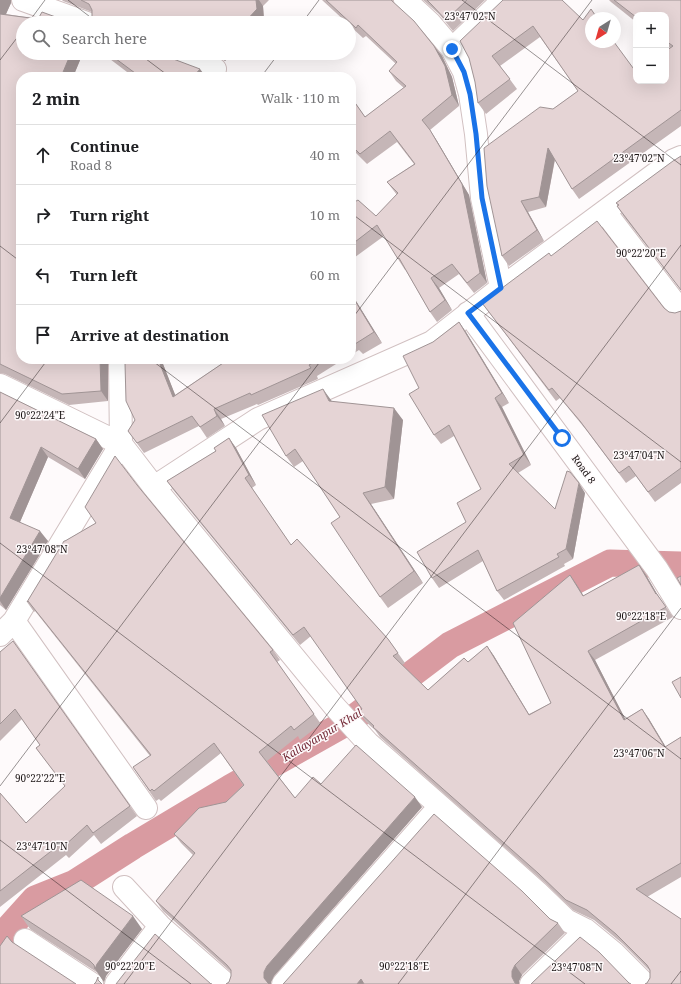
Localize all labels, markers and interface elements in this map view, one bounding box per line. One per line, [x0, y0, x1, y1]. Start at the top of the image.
text: 23°47'02"N [444, 9, 496, 23]
north arrow [585, 12, 621, 48]
map controls [633, 12, 669, 84]
button: + [633, 12, 669, 48]
search box [16, 16, 356, 60]
icon: search [30, 27, 52, 49]
text: Search here [62, 28, 147, 48]
route end [443, 40, 461, 58]
button: − [633, 48, 669, 84]
text: 2 min [32, 87, 80, 110]
text: Walk · 110 m [261, 89, 340, 107]
text: Continue [70, 136, 139, 156]
icon: ahead [32, 144, 54, 166]
text: 40 m [310, 146, 340, 164]
text: 23°47'02"N [613, 151, 665, 165]
text: Road 8 [70, 156, 112, 174]
icon: right [32, 204, 54, 226]
text: Turn right [70, 205, 149, 225]
text: 10 m [310, 206, 340, 224]
text: 90°22'20"E [616, 246, 666, 260]
icon: left [32, 264, 54, 286]
text: Turn left [70, 265, 138, 285]
text: 60 m [310, 266, 340, 284]
icon: arrive [32, 324, 54, 346]
text: Arrive at destination [70, 325, 229, 345]
text: 90°22'24"E [15, 408, 65, 422]
route start [553, 429, 571, 447]
text: 23°47'04"N [613, 448, 665, 462]
street label: Road 8 [569, 452, 599, 487]
text: 23°47'08"N [16, 542, 68, 556]
text: 90°22'18"E [616, 609, 666, 623]
water label: Kallayanpur Khal [278, 704, 365, 765]
text: 23°47'06"N [613, 746, 665, 760]
text: 90°22'22"E [15, 771, 65, 785]
text: 23°47'10"N [16, 839, 68, 853]
text: 90°22'20"E [105, 959, 155, 973]
text: 90°22'18"E [379, 959, 429, 973]
text: 23°47'08"N [551, 960, 603, 974]

